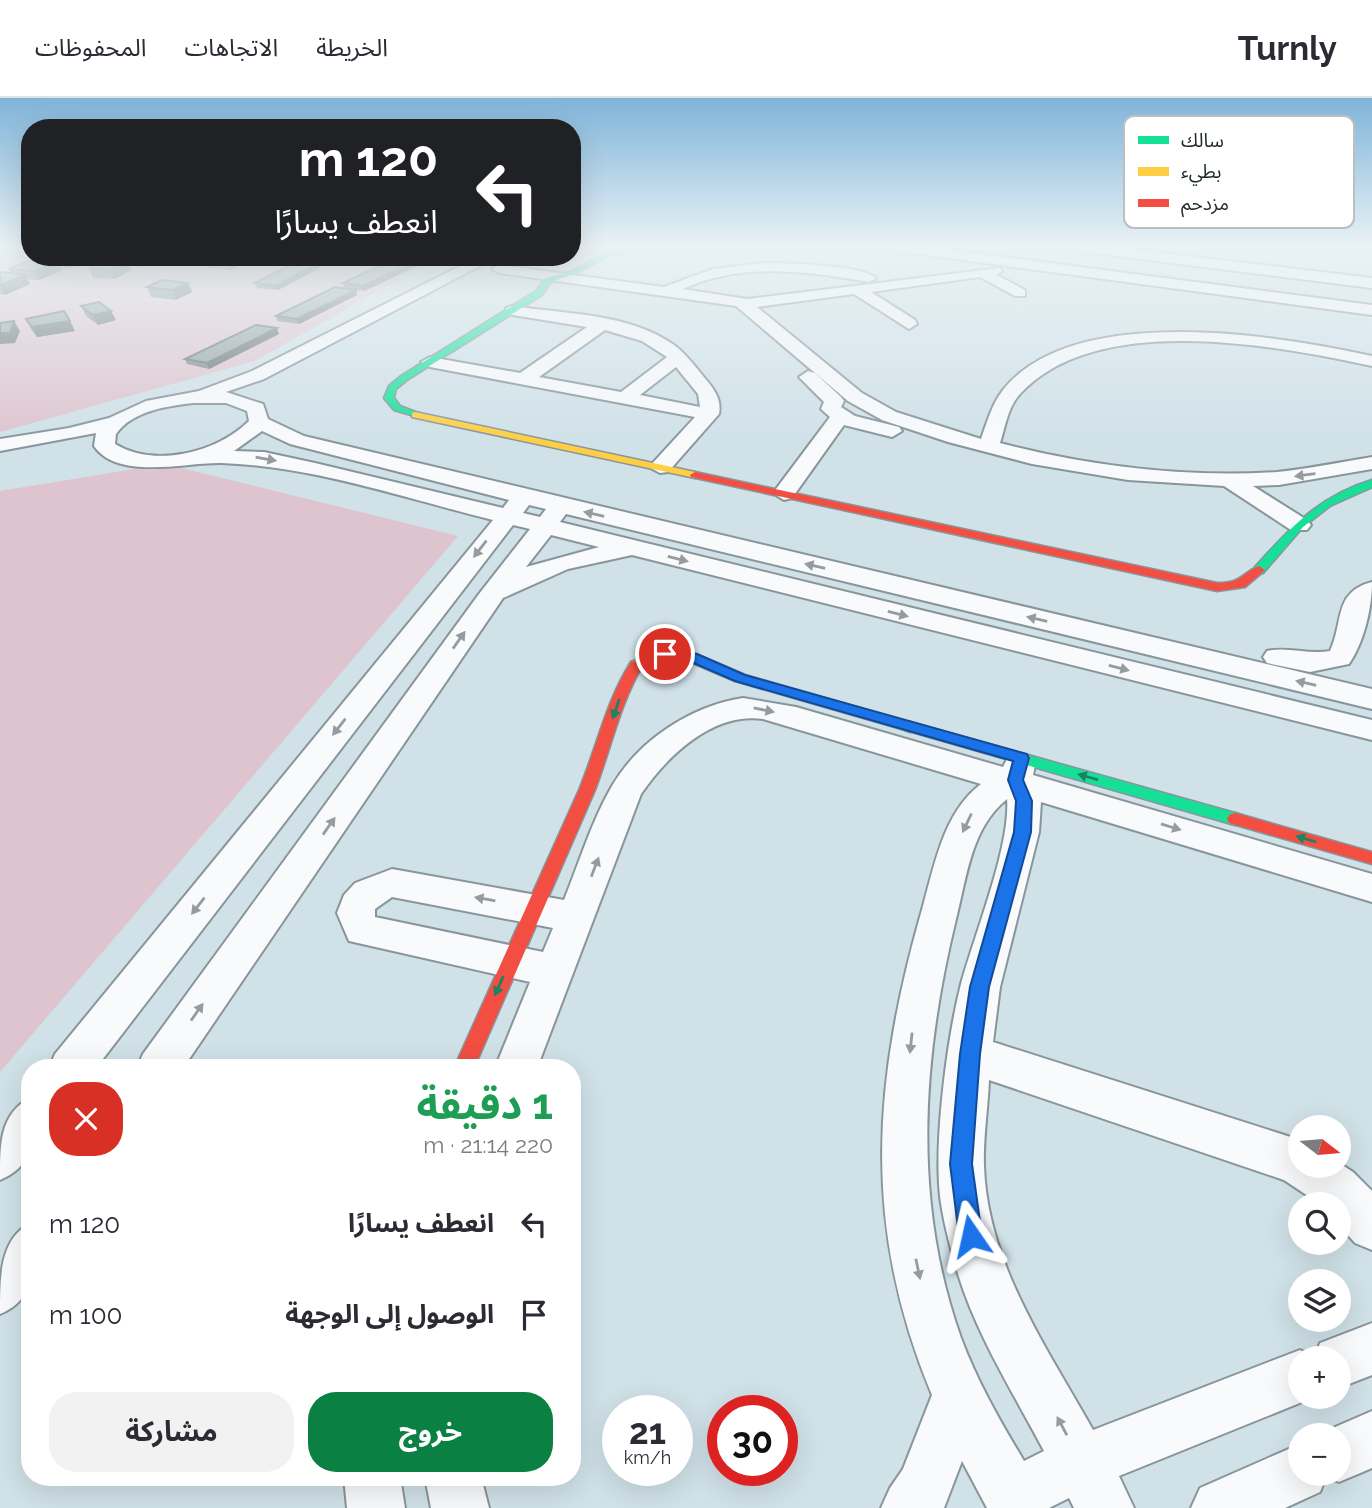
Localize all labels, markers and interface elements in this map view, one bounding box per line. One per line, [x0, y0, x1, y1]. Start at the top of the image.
text: Turnly [1238, 29, 1337, 68]
text: المحفوظات [35, 33, 146, 62]
text: الاتجاهات [184, 33, 278, 62]
text: الخريطة [316, 33, 388, 62]
legend [1124, 116, 1354, 228]
text: سالك [1181, 129, 1224, 151]
text: 120 m [299, 130, 438, 187]
icon: left [462, 147, 553, 238]
text: بطيء [1181, 160, 1221, 186]
text: مزدحم [1181, 192, 1229, 218]
text: انعطف يسارًا [274, 203, 438, 240]
one-way arrow [255, 454, 277, 465]
one-way arrow [1294, 470, 1316, 481]
one-way arrow [583, 508, 605, 519]
one-way arrow [473, 540, 488, 557]
one-way arrow [667, 554, 689, 565]
one-way arrow [804, 561, 826, 572]
one-way arrow [888, 609, 910, 620]
one-way arrow [1026, 613, 1048, 624]
pin [635, 624, 695, 684]
one-way arrow [452, 631, 466, 649]
icon: arrive [646, 635, 684, 673]
one-way arrow [1108, 663, 1130, 674]
one-way arrow [1295, 677, 1317, 688]
one-way arrow [610, 699, 621, 720]
one-way arrow [753, 705, 775, 716]
one-way arrow [332, 719, 347, 736]
one-way arrow [1077, 771, 1098, 781]
one-way arrow [961, 813, 973, 833]
one-way arrow [322, 817, 336, 835]
one-way arrow [1161, 823, 1182, 833]
one-way arrow [1296, 834, 1317, 844]
one-way arrow [590, 857, 601, 878]
one-way arrow [474, 894, 496, 905]
one-way arrow [191, 897, 206, 914]
one-way arrow [493, 976, 504, 997]
one-way arrow [190, 1003, 204, 1021]
one-way arrow [905, 1032, 916, 1054]
text: 1 دقيقة [416, 1080, 553, 1129]
button: close [49, 1082, 123, 1156]
north arrow [1288, 1115, 1351, 1178]
map controls [1288, 1115, 1351, 1486]
text: 220 m · 21:14 [423, 1131, 553, 1158]
button: search [1288, 1192, 1351, 1255]
position arrow [934, 1199, 1008, 1273]
icon: left [515, 1205, 553, 1243]
text: انعطف يسارًا [348, 1208, 494, 1238]
text: 120 m [49, 1209, 120, 1239]
one-way arrow [912, 1258, 923, 1280]
button: layers [1288, 1269, 1351, 1332]
icon: arrive [515, 1296, 553, 1334]
text: الوصول إلى الوجهة [285, 1299, 494, 1329]
text: 100 m [49, 1300, 123, 1330]
button: + [1288, 1346, 1351, 1409]
button: مشاركة [49, 1392, 294, 1472]
button: خروج [308, 1392, 553, 1472]
speed limit sign: 30 [707, 1395, 798, 1486]
text: 21 [629, 1411, 666, 1452]
one-way arrow [1056, 1416, 1067, 1436]
button: − [1288, 1423, 1351, 1486]
text: km/h [624, 1447, 671, 1468]

